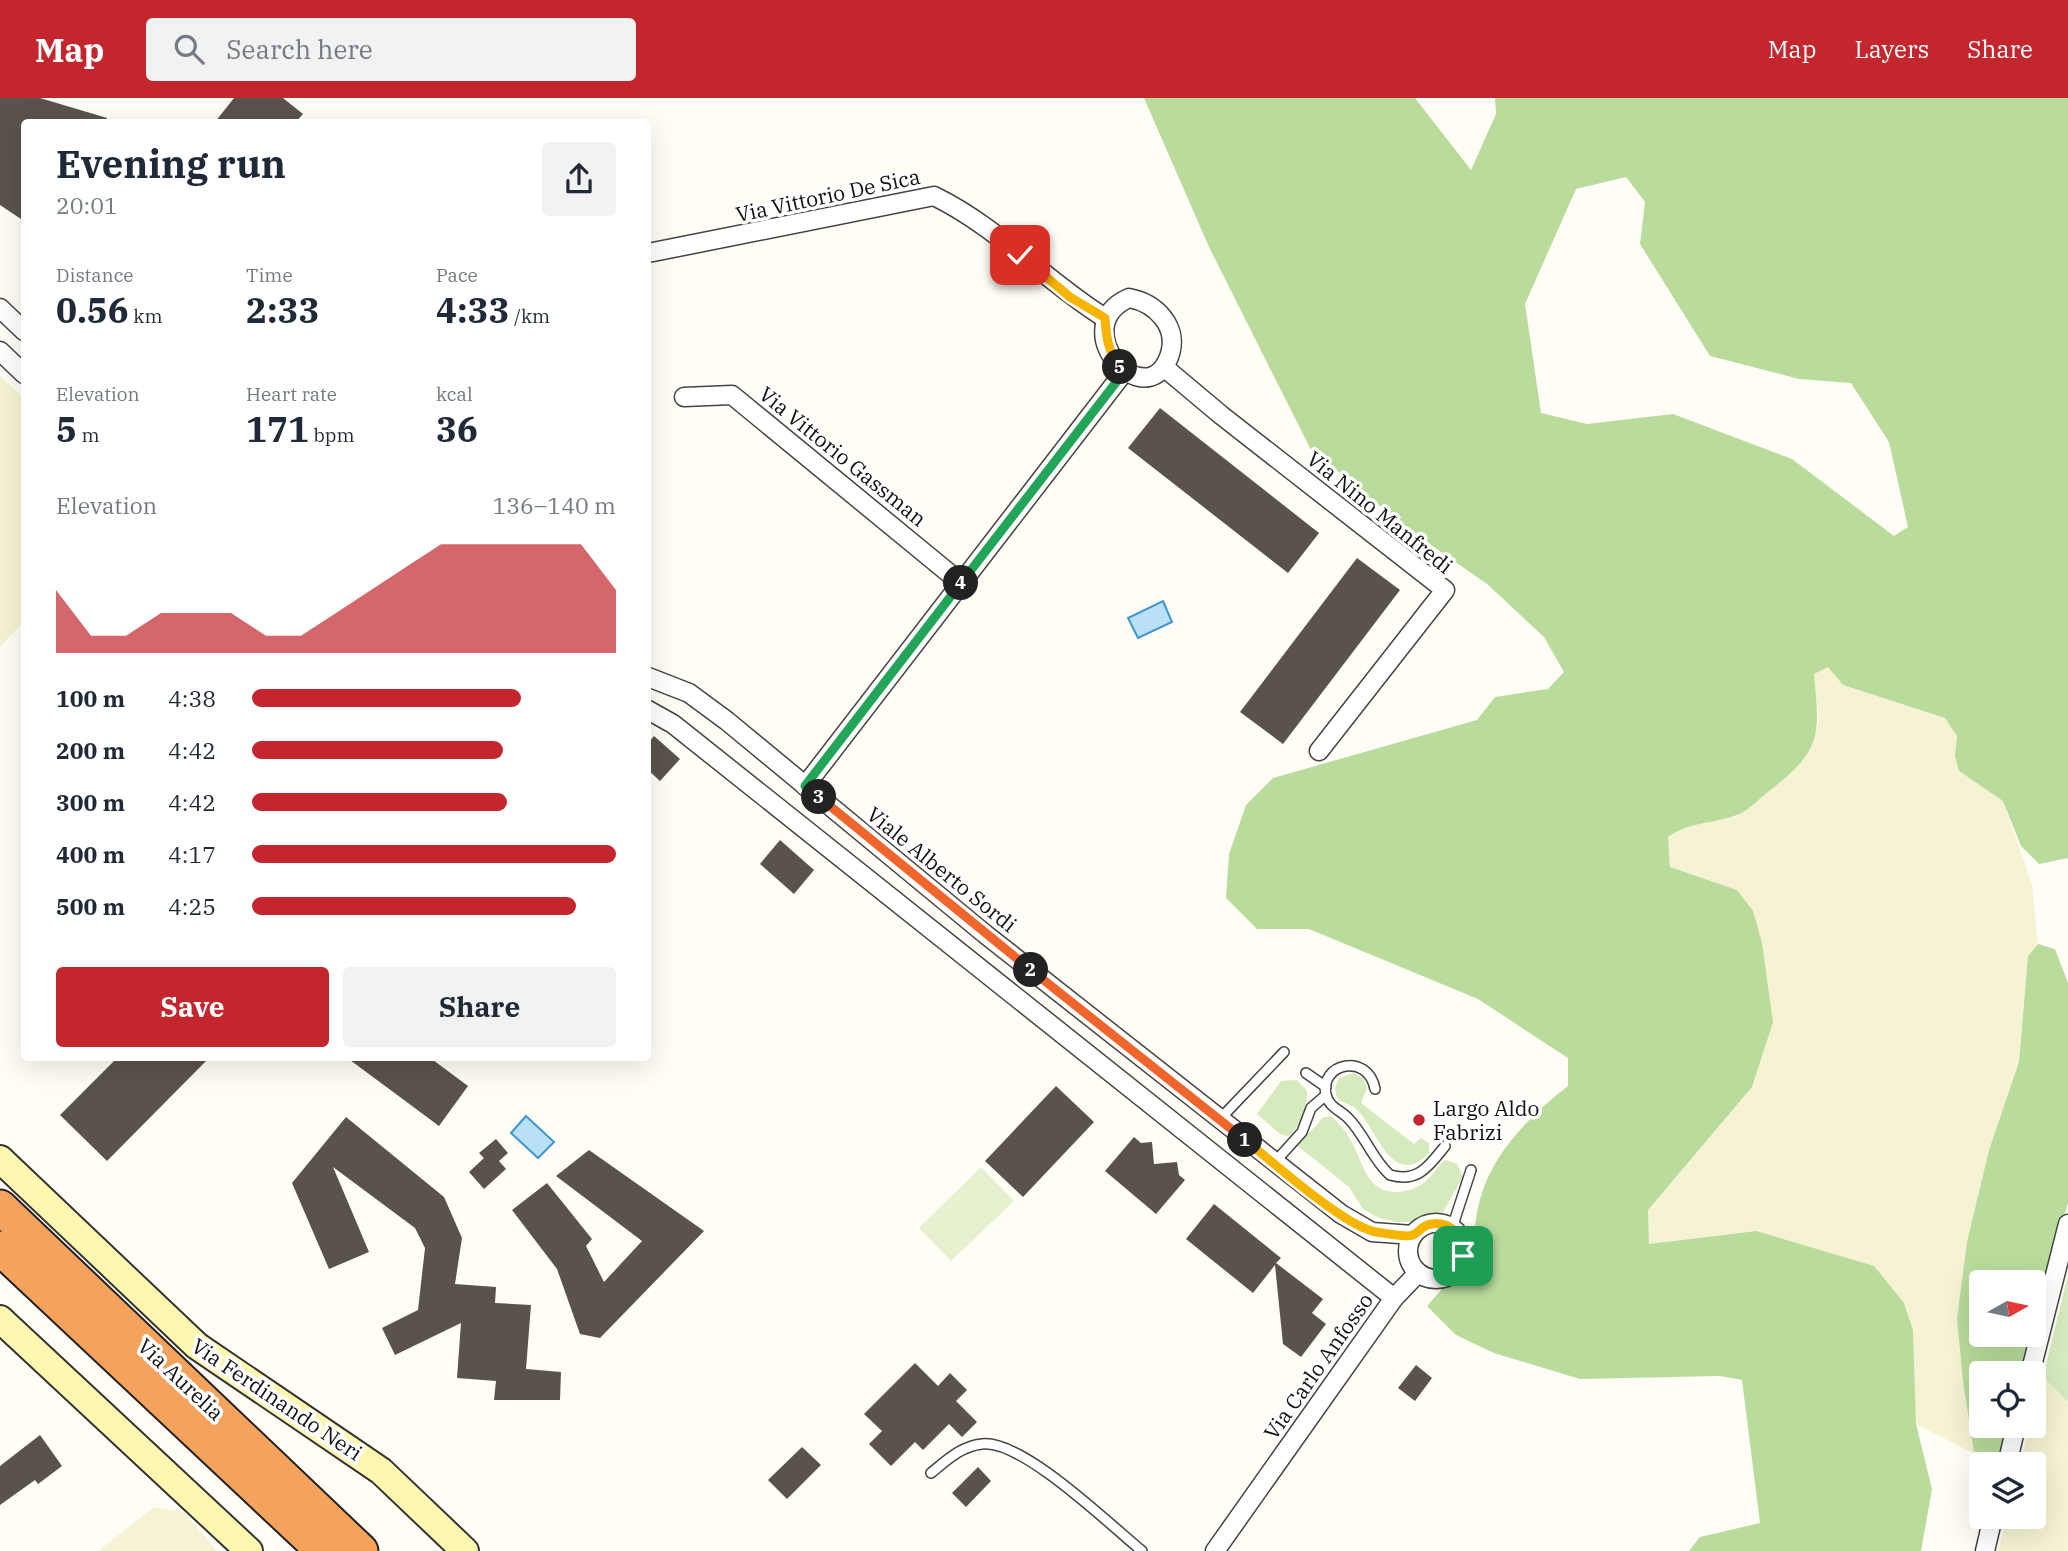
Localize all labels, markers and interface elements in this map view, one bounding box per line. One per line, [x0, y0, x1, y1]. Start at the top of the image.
search box [146, 18, 636, 81]
text: Map [35, 28, 104, 71]
icon: search [170, 30, 208, 68]
text: Search here [226, 32, 373, 66]
text: Map [1768, 33, 1816, 65]
text: Layers [1854, 33, 1929, 65]
text: Share [1967, 33, 2033, 65]
text: Evening run [56, 139, 286, 188]
button: share [542, 142, 616, 216]
street label: Via Vittorio De Sica [733, 162, 923, 228]
text: 20:01 [56, 190, 118, 220]
pin [990, 225, 1050, 285]
icon: check [1001, 236, 1039, 274]
text: Distance [56, 263, 134, 287]
text: Time [246, 263, 293, 287]
text: Pace [436, 263, 478, 287]
text: 0.56 [56, 287, 129, 333]
text: 2:33 [246, 287, 320, 333]
text: 4:33 [436, 287, 510, 333]
text: km [129, 304, 163, 328]
text: /km [510, 304, 550, 328]
pin: 5 [1102, 350, 1138, 384]
text: 5 [1114, 354, 1125, 378]
street label: Via Vittorio Gassman [753, 380, 933, 532]
text: Elevation [56, 382, 140, 406]
text: Heart rate [246, 382, 337, 406]
text: kcal [436, 382, 473, 406]
text: 5 [56, 406, 77, 452]
text: 171 [246, 406, 309, 452]
text: 36 [436, 406, 478, 452]
text: m [77, 423, 100, 447]
text: bpm [309, 423, 355, 447]
street label: Via Nino Manfredi [1301, 444, 1459, 580]
text: Elevation [56, 490, 157, 520]
text: 136–140 m [492, 490, 616, 520]
pin: 4 [944, 566, 978, 601]
text: 4 [955, 570, 966, 594]
text: 100 m [56, 683, 125, 713]
text: 4:38 [168, 683, 216, 713]
text: 200 m [56, 735, 125, 765]
text: 4:42 [168, 735, 216, 765]
pin: 3 [802, 780, 836, 814]
text: 3 [813, 784, 824, 808]
text: 300 m [56, 787, 125, 817]
text: 4:42 [168, 787, 216, 817]
street label: Viale Alberto Sordi [861, 800, 1023, 938]
text: 400 m [56, 839, 125, 869]
text: 4:17 [168, 839, 216, 869]
text: 500 m [56, 891, 125, 921]
text: 4:25 [168, 891, 216, 921]
pin: 2 [1014, 952, 1048, 988]
text: 2 [1025, 957, 1036, 981]
button: Save [56, 967, 329, 1047]
button: Share [343, 967, 616, 1047]
place label: Largo Aldo Fabrizi [1433, 1094, 1539, 1146]
marker: Largo Aldo Fabrizi [1411, 1112, 1427, 1128]
pin: 1 [1228, 1122, 1262, 1158]
text: 1 [1239, 1127, 1250, 1151]
pin [1433, 1226, 1493, 1286]
icon: arrive [1444, 1237, 1482, 1275]
north arrow [1969, 1270, 2046, 1348]
map controls [1969, 1270, 2046, 1529]
street label: Via Carlo Anfosso [1257, 1287, 1379, 1445]
street label: Via Ferdinando Neri [186, 1331, 368, 1467]
street label: Via Aurelia [132, 1332, 230, 1426]
button: locate [1969, 1361, 2046, 1438]
button: layers [1969, 1452, 2046, 1529]

